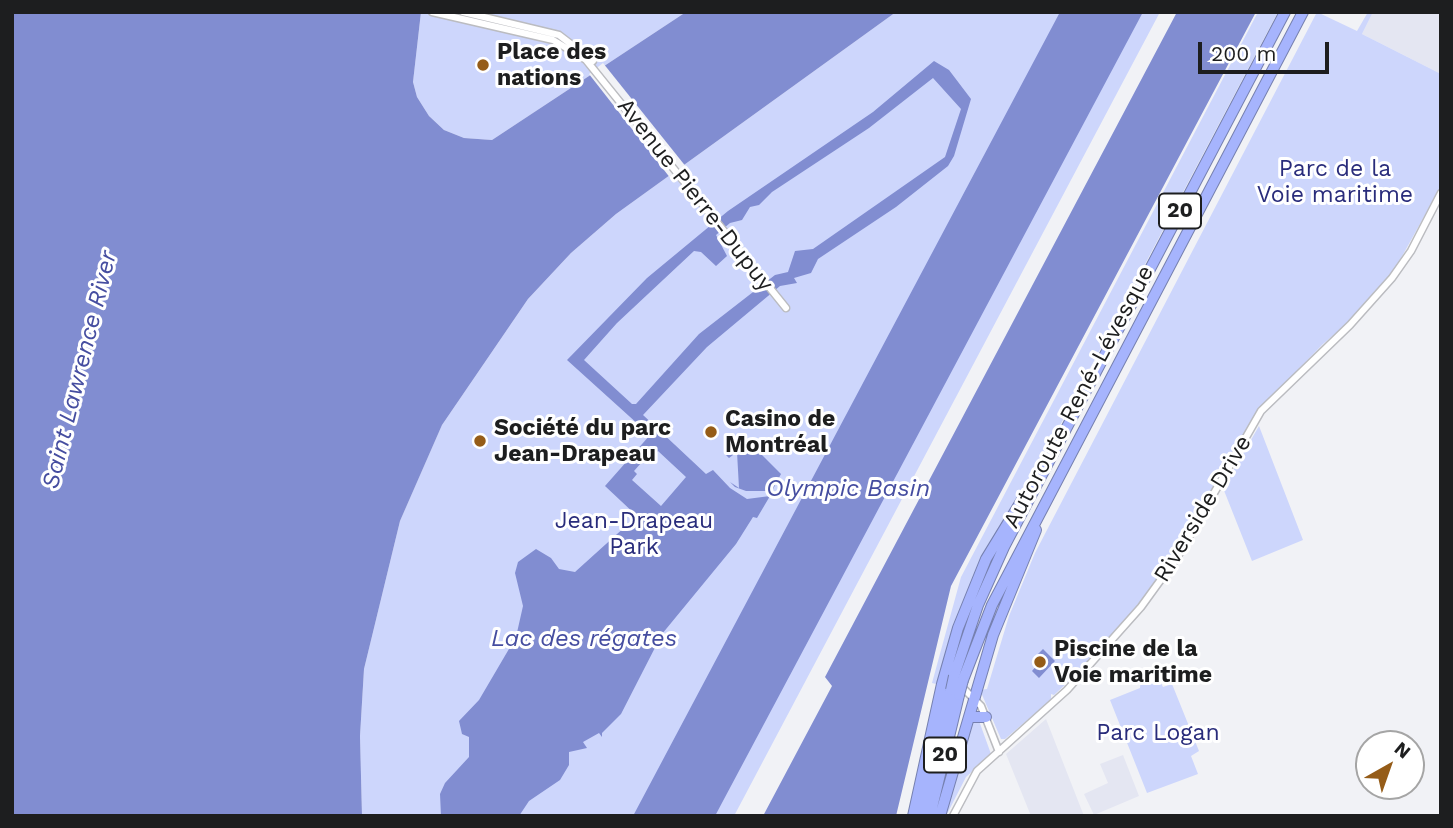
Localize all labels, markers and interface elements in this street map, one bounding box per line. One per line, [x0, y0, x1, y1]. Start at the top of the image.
scale bar [1201, 28, 1332, 72]
place label: Place des nations [497, 38, 606, 92]
text: 200 m [1211, 41, 1277, 66]
marker: Place des nations [475, 57, 491, 73]
street label: Avenue Pierre-Dupuy [611, 93, 779, 297]
park label: Parc de la Voie maritime [1257, 155, 1413, 209]
road number: 20 [1159, 194, 1201, 228]
water label: Saint Lawrence River [36, 248, 124, 492]
street label: Autoroute René-Lévesque [998, 261, 1160, 533]
place label: Casino de Montréal [725, 405, 835, 459]
place label: Société du parc Jean-Drapeau [494, 414, 671, 468]
marker: Casino de Montréal [703, 424, 719, 440]
street label: Riverside Drive [1148, 431, 1258, 587]
marker: Société du parc Jean-Drapeau [472, 433, 488, 449]
water label: Olympic Basin [766, 475, 930, 503]
park label: Jean-Drapeau Park [555, 507, 713, 561]
water label: Lac des régates [491, 625, 677, 653]
place label: Piscine de la Voie maritime [1054, 635, 1212, 689]
marker: Piscine de la Voie maritime [1032, 654, 1048, 670]
park label: Parc Logan [1096, 719, 1220, 747]
north arrow [1355, 730, 1425, 800]
text: N [1390, 737, 1415, 763]
road number: 20 [924, 738, 966, 772]

